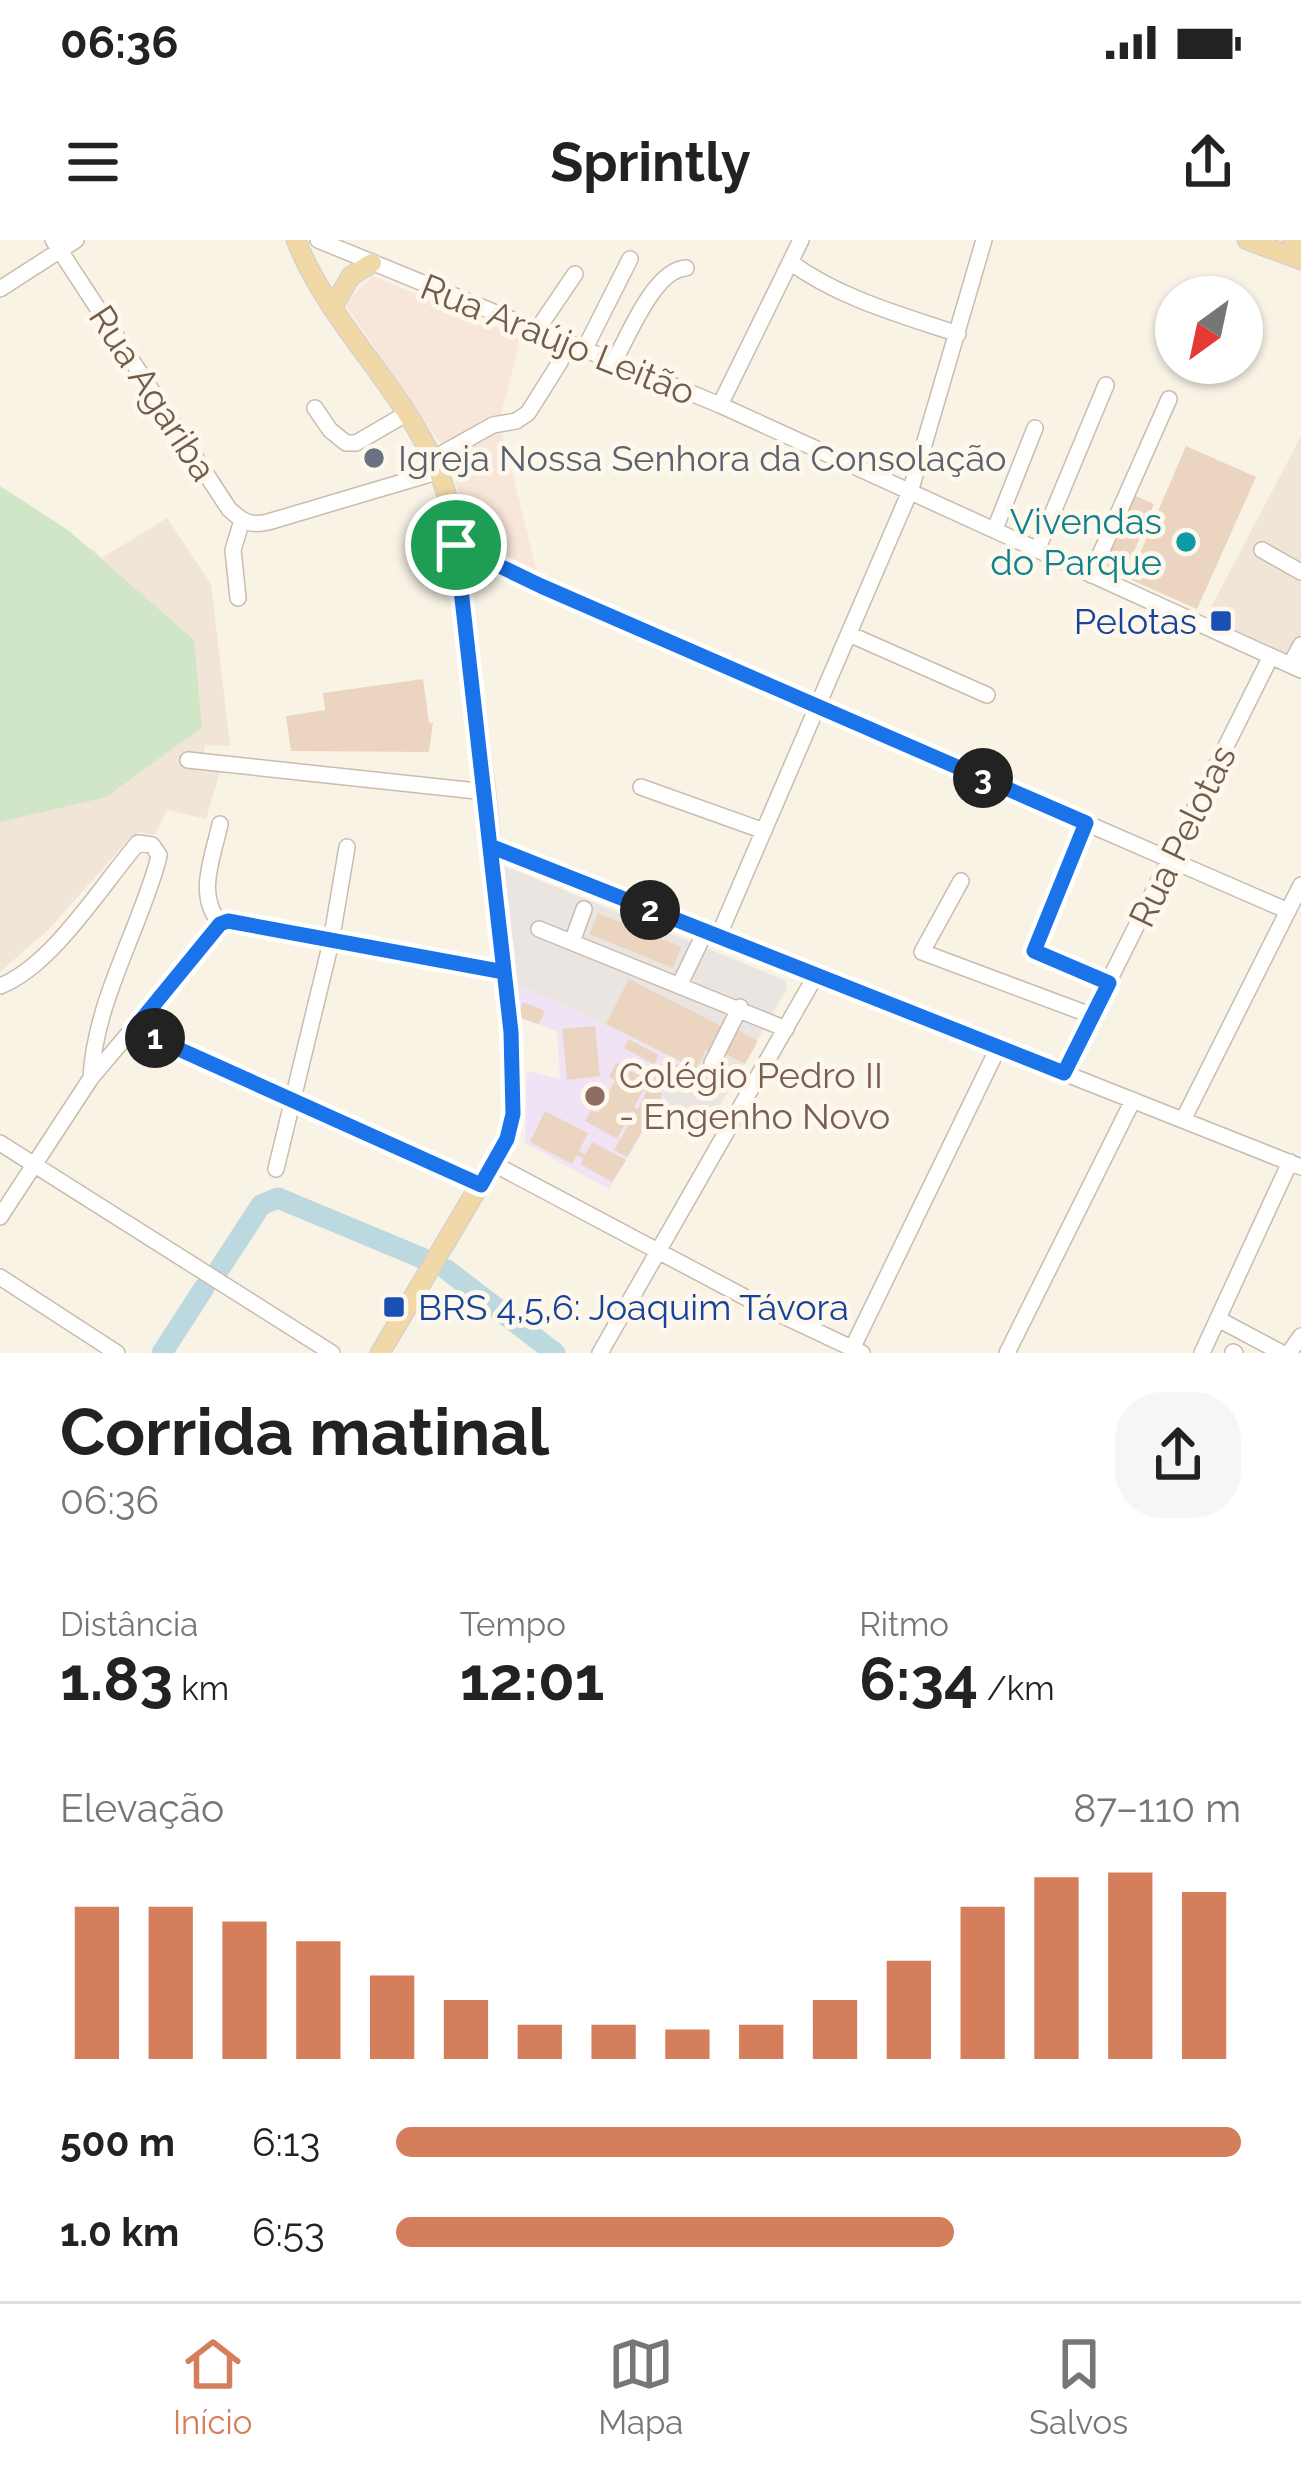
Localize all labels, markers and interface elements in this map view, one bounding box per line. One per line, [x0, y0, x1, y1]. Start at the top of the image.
text: 06:36 [60, 16, 179, 69]
icon: menu [60, 129, 126, 195]
icon: share [1175, 129, 1241, 195]
text: Sprintly [550, 130, 751, 194]
street label: Rua Araújo Leitão [415, 265, 701, 413]
north arrow [1155, 276, 1263, 384]
map controls [1155, 276, 1263, 384]
street label: Rua Agariba [81, 298, 225, 488]
place label: Igreja Nossa Senhora da Consolação [398, 437, 1007, 479]
marker: Igreja Nossa Senhora da Consolação [361, 445, 387, 471]
pin [405, 494, 507, 596]
place label: Vivendas do Parque [990, 500, 1162, 583]
icon: arrive [423, 512, 489, 578]
marker: Vivendas do Parque [1173, 529, 1199, 555]
place label: Pelotas [1074, 600, 1197, 642]
marker: Pelotas [1208, 608, 1234, 634]
street label: Rua Pelotas [1120, 738, 1244, 934]
pin: 3 [953, 748, 1013, 808]
text: 3 [974, 758, 992, 797]
pin: 2 [620, 880, 680, 940]
text: 2 [641, 890, 659, 929]
pin: 1 [125, 1008, 185, 1068]
text: 1 [147, 1018, 163, 1057]
place label: Colégio Pedro II - Engenho Novo [619, 1054, 890, 1137]
marker: Colégio Pedro II - Engenho Novo [582, 1083, 608, 1109]
place label: BRS 4,5,6: Joaquim Távora [418, 1286, 849, 1328]
marker: BRS 4,5,6: Joaquim Távora [381, 1294, 407, 1320]
button: share [1115, 1392, 1241, 1518]
text: Corrida matinal [60, 1393, 549, 1470]
text: 06:36 [60, 1477, 159, 1523]
text: Distância [60, 1605, 198, 1644]
text: Tempo [460, 1605, 566, 1644]
text: Ritmo [859, 1605, 949, 1644]
text: 1.83 [60, 1644, 173, 1714]
text: 12:01 [460, 1644, 604, 1714]
text: 6:34 [859, 1644, 978, 1714]
text: km [173, 1669, 229, 1708]
text: /km [978, 1669, 1054, 1708]
text: Elevação [60, 1785, 224, 1831]
text: 87–110 m [1073, 1785, 1241, 1831]
text: 500 m [60, 2119, 175, 2165]
text: 6:13 [252, 2119, 320, 2165]
text: 1.0 km [60, 2209, 179, 2255]
text: 6:53 [252, 2209, 325, 2255]
tab: Início [173, 2331, 252, 2442]
tab: Mapa [598, 2331, 683, 2442]
tab: Salvos [1029, 2331, 1128, 2442]

